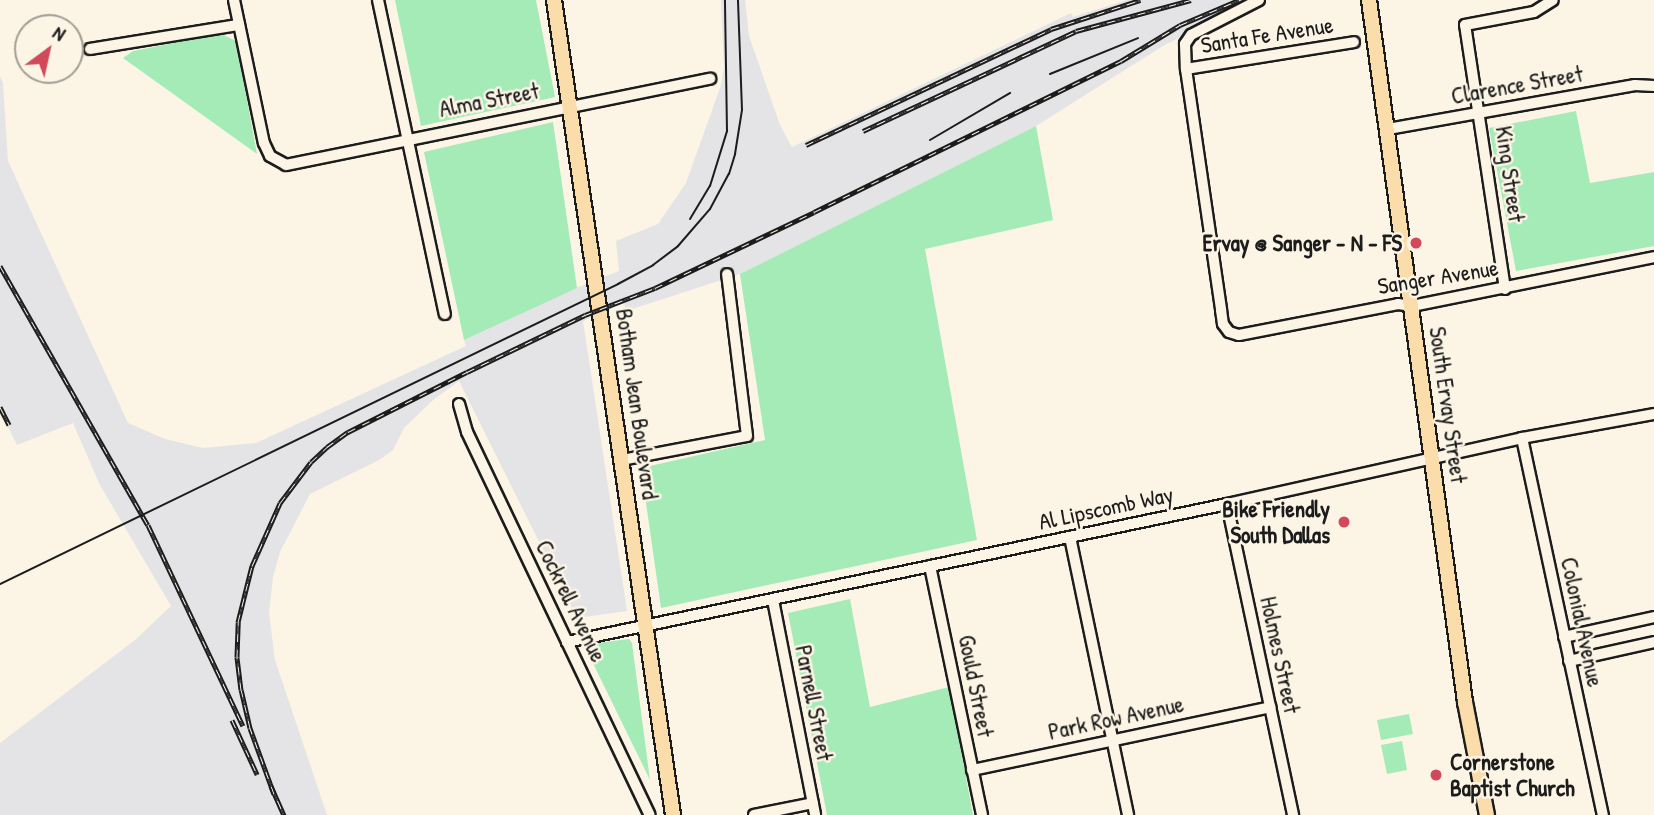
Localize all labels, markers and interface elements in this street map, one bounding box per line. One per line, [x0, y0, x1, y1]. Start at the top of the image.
street label: Santa Fe Avenue [1199, 11, 1335, 59]
north arrow [14, 14, 84, 84]
text: N [48, 19, 71, 47]
street label: Clarence Street [1449, 60, 1585, 110]
street label: Alma Street [437, 77, 541, 123]
street label: King Street [1490, 124, 1530, 224]
place label: Ervay @ Sanger - N - FS [1202, 229, 1402, 257]
marker: Ervay @ Sanger - N - FS [1408, 235, 1424, 251]
street label: Sanger Avenue [1376, 254, 1500, 300]
street label: Botham Jean Boulevard [610, 307, 664, 501]
street label: South Ervay Street [1423, 325, 1473, 485]
street label: Al Lipscomb Way [1036, 480, 1176, 536]
place label: Bike Friendly South Dallas [1222, 495, 1330, 549]
marker: Bike Friendly South Dallas [1336, 514, 1352, 530]
street label: Cockrell Avenue [530, 536, 612, 666]
street label: Colonial Avenue [1555, 555, 1609, 689]
street label: Holmes Street [1254, 594, 1306, 716]
street label: Gould Street [953, 633, 999, 739]
street label: Parnell Street [789, 643, 839, 763]
street label: Park Row Avenue [1046, 690, 1186, 746]
place label: Cornerstone Baptist Church [1450, 748, 1575, 802]
marker: Cornerstone Baptist Church [1428, 767, 1444, 783]

